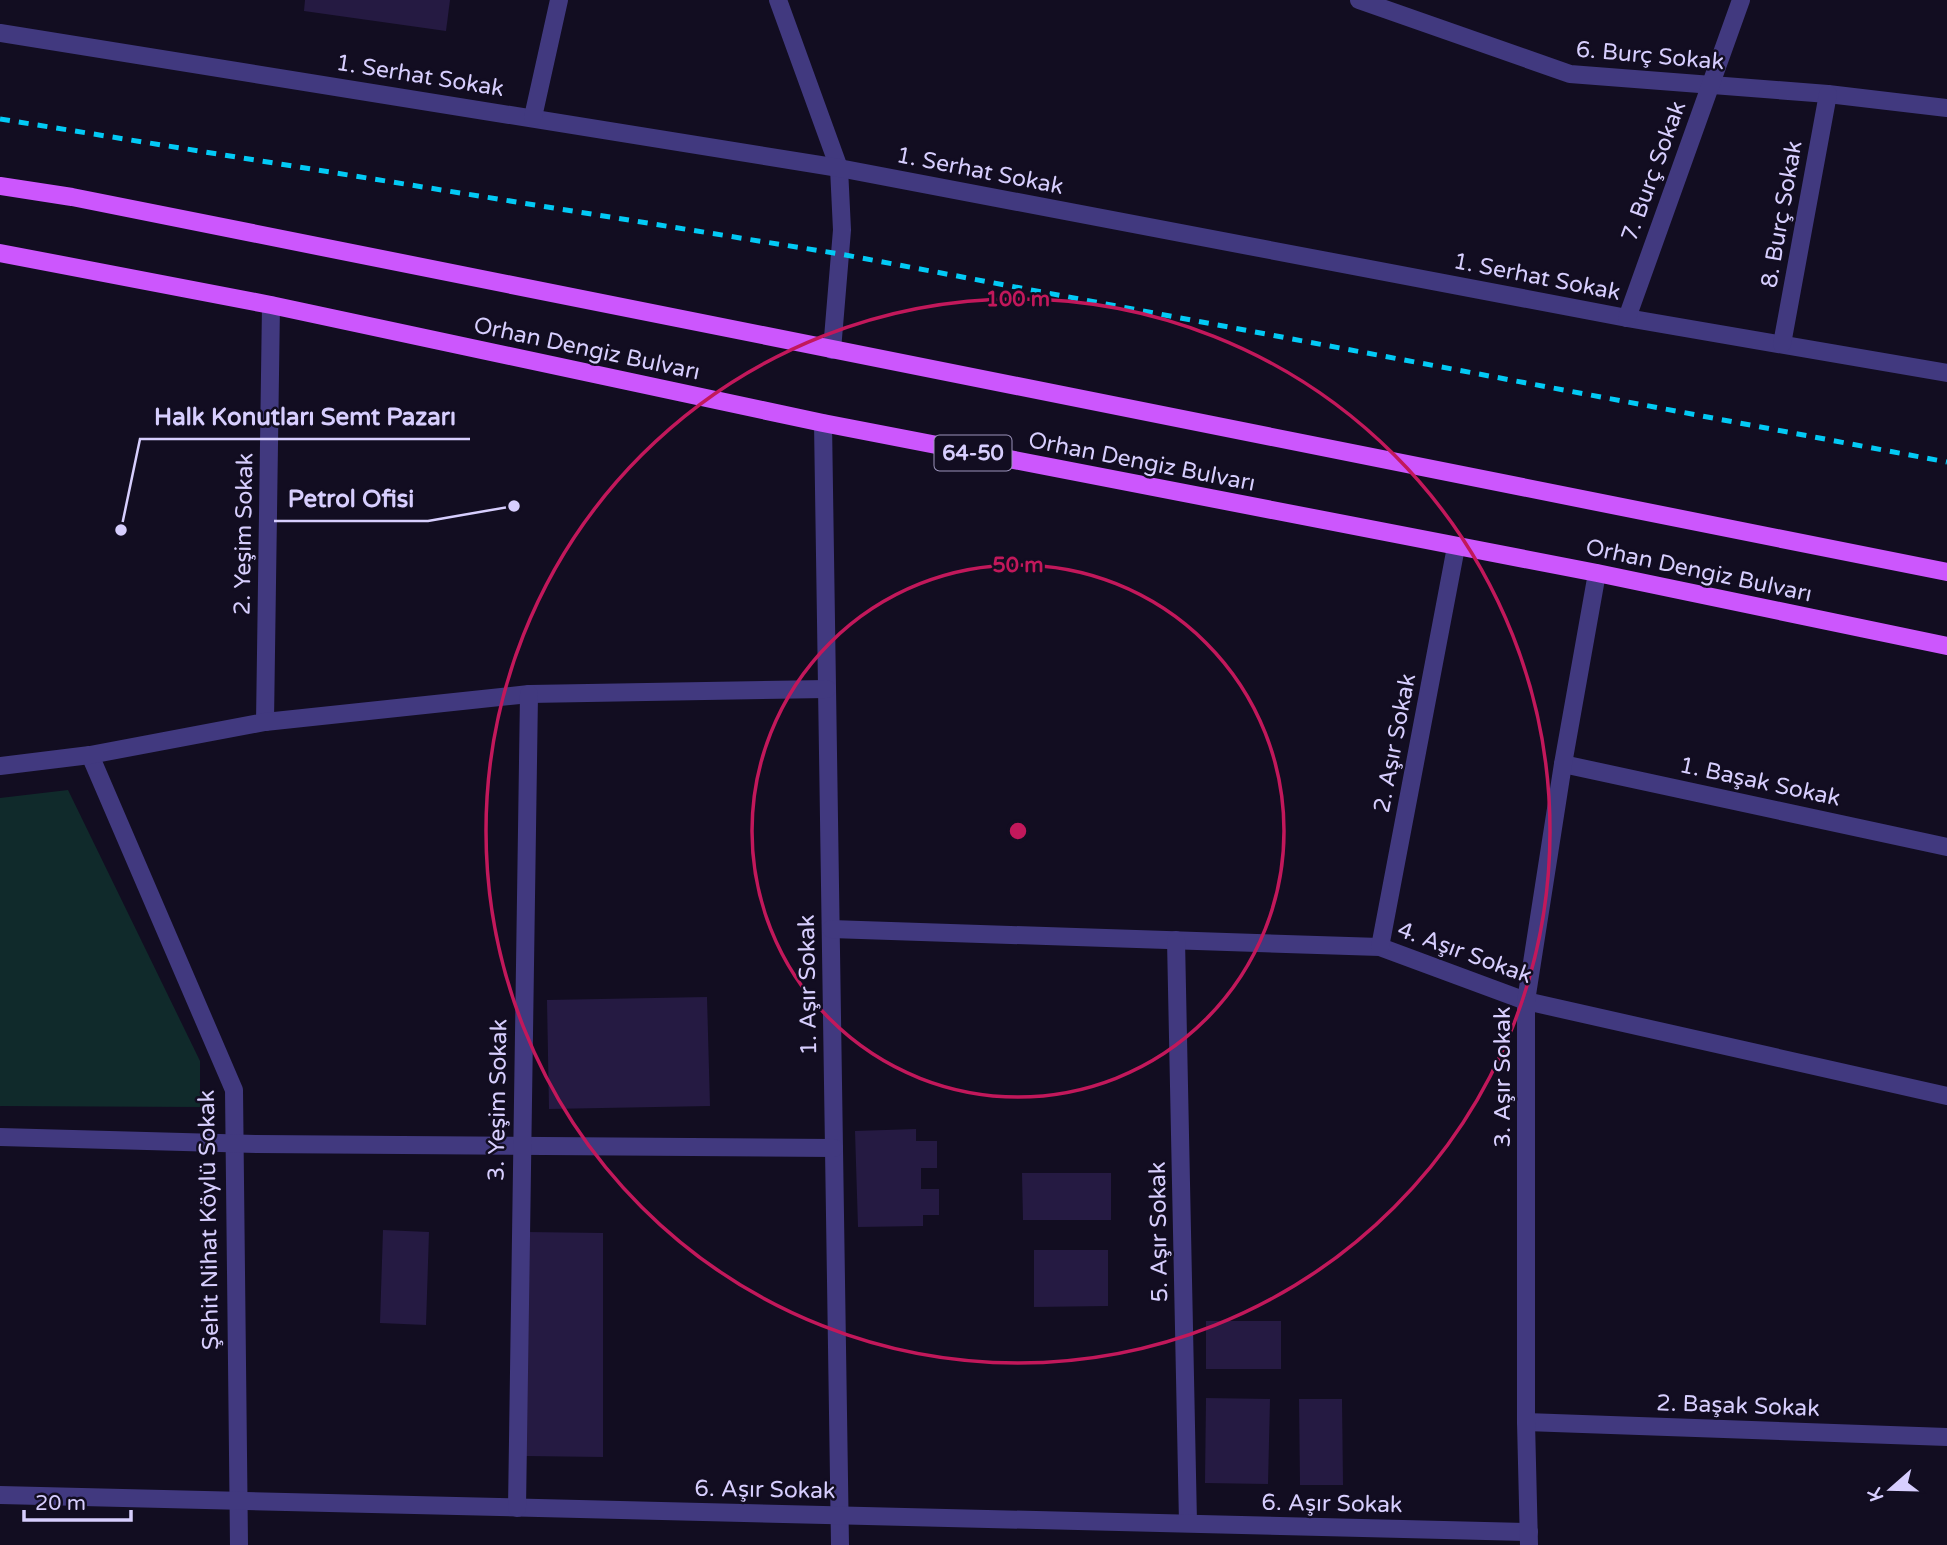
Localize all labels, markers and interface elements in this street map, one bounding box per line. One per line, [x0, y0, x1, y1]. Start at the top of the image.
street label: 6. Burç Sokak [1575, 36, 1725, 76]
street label: 1. Serhat Sokak [334, 49, 506, 103]
street label: 7. Burç Sokak [1616, 97, 1692, 246]
street label: 8. Burç Sokak [1755, 138, 1809, 290]
street label: 1. Serhat Sokak [894, 141, 1066, 201]
street label: 1. Serhat Sokak [1451, 247, 1623, 307]
text: 100 m [986, 287, 1050, 312]
street label: Orhan Dengiz Bulvarı [471, 311, 703, 387]
callout: Halk Konutları Semt Pazarı [140, 394, 470, 439]
text: Halk Konutları Semt Pazarı [154, 403, 456, 432]
street label: Orhan Dengiz Bulvarı [1026, 426, 1258, 498]
road number: 64-50 [934, 435, 1012, 470]
street label: 2. Yeşim Sokak [229, 453, 259, 615]
callout: Petrol Ofisi [274, 476, 428, 521]
text: Petrol Ofisi [288, 485, 414, 514]
street label: Orhan Dengiz Bulvarı [1583, 533, 1815, 609]
text: 50 m [992, 553, 1044, 578]
street label: 2. Aşır Sokak [1368, 671, 1422, 815]
street label: 1. Başak Sokak [1677, 751, 1843, 813]
centre of rings [1006, 819, 1030, 843]
street label: 1. Aşır Sokak [793, 914, 823, 1056]
street label: 4. Aşır Sokak [1394, 916, 1536, 990]
street label: 3. Aşır Sokak [1489, 1006, 1517, 1148]
street label: 3. Yeşim Sokak [483, 1019, 513, 1181]
street label: Şehit Nihat Köylü Sokak [193, 1090, 225, 1350]
street label: 5. Aşır Sokak [1144, 1161, 1174, 1303]
street label: 2. Başak Sokak [1656, 1389, 1820, 1423]
north arrow [1856, 1454, 1926, 1524]
street label: 6. Aşır Sokak [694, 1475, 836, 1505]
scale bar [24, 1478, 131, 1522]
text: K [1863, 1484, 1888, 1504]
street label: 6. Aşır Sokak [1261, 1489, 1403, 1519]
text: 20 m [35, 1491, 86, 1516]

